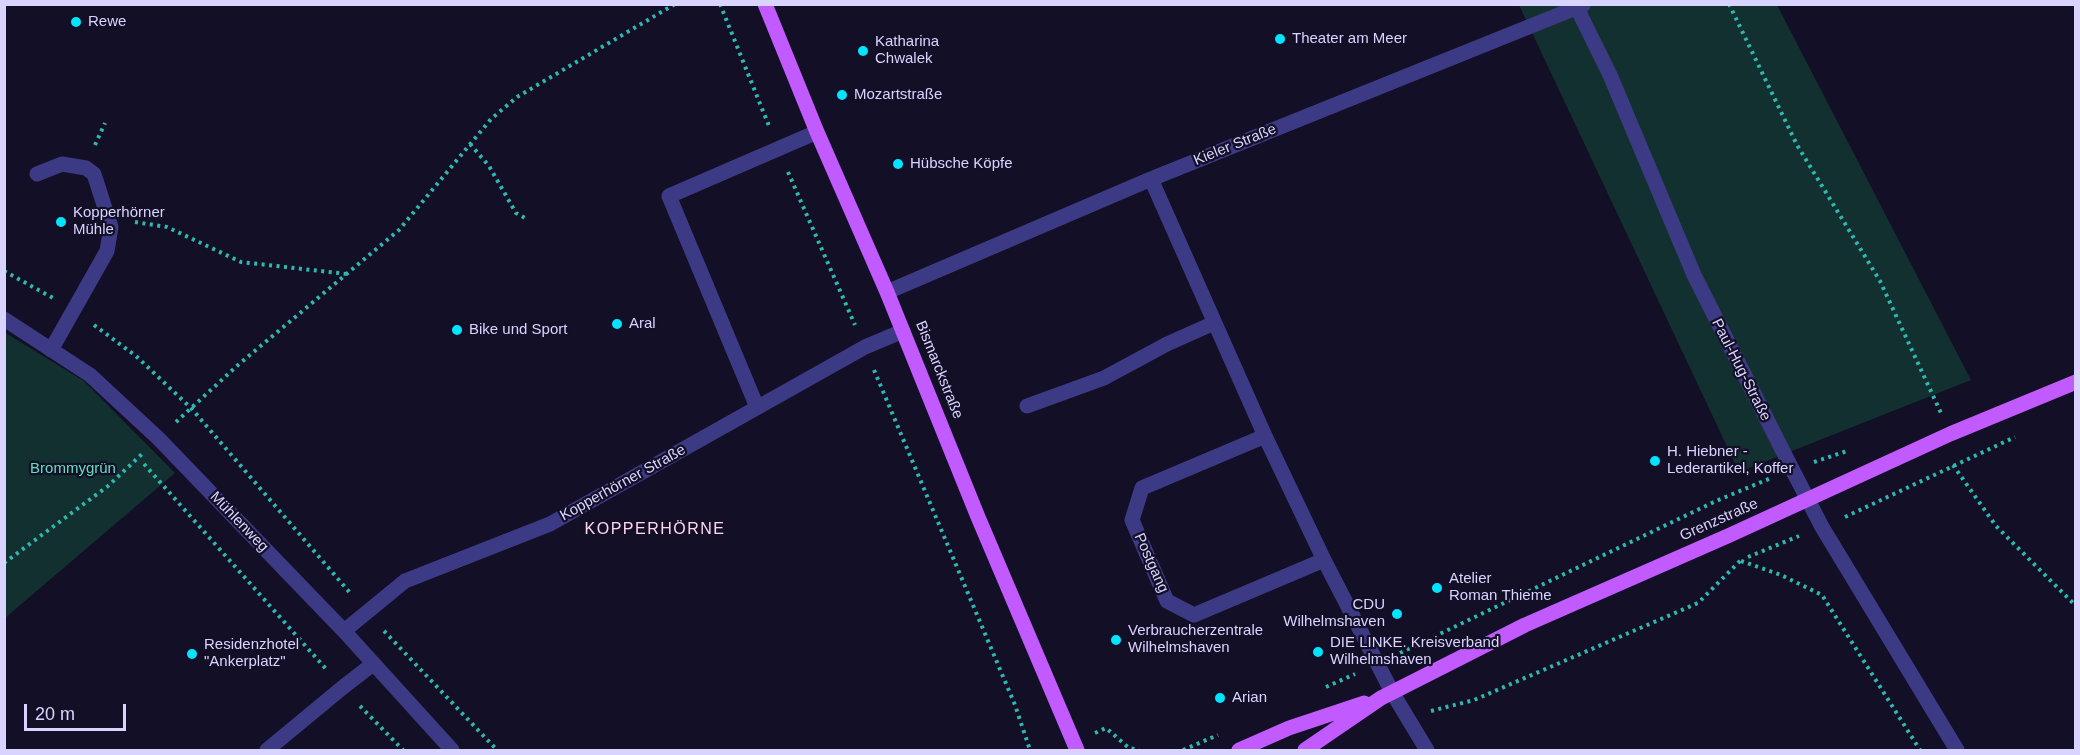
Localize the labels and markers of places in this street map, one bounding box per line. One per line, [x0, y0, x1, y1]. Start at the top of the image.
place label: Rewe [88, 13, 126, 31]
marker: Rewe [69, 15, 83, 29]
place label: Theater am Meer [1292, 30, 1407, 48]
marker: Theater am Meer [1273, 32, 1287, 46]
place label: Katharina Chwalek [875, 33, 939, 68]
marker: Katharina Chwalek [856, 44, 870, 58]
place label: Mozartstraße [854, 86, 942, 104]
marker: Mozartstraße [835, 88, 849, 102]
place label: Hübsche Köpfe [910, 155, 1013, 173]
marker: Hübsche Köpfe [891, 157, 905, 171]
place label: Kopperhörner Mühle [73, 204, 165, 239]
marker: Kopperhörner Mühle [54, 215, 68, 229]
place label: Aral [629, 315, 656, 333]
marker: Aral [610, 317, 624, 331]
place label: Bike und Sport [469, 321, 567, 339]
marker: Bike und Sport [450, 323, 464, 337]
place label: H. Hiebner - Lederartikel, Koffer [1667, 443, 1793, 478]
marker: H. Hiebner - Lederartikel, Koffer [1648, 454, 1662, 468]
place label: Atelier Roman Thieme [1449, 570, 1552, 605]
marker: Atelier Roman Thieme [1430, 581, 1444, 595]
place label: CDU Wilhelmshaven [1283, 596, 1385, 631]
marker: CDU Wilhelmshaven [1390, 607, 1404, 621]
place label: Verbraucherzentrale Wilhelmshaven [1128, 622, 1263, 657]
marker: Verbraucherzentrale Wilhelmshaven [1109, 633, 1123, 647]
place label: DIE LINKE. Kreisverband Wilhelmshaven [1330, 634, 1499, 669]
place label: Residenzhotel "Ankerplatz" [204, 636, 299, 671]
marker: DIE LINKE. Kreisverband Wilhelmshaven [1311, 645, 1325, 659]
marker: Residenzhotel "Ankerplatz" [185, 647, 199, 661]
place label: Arian [1232, 689, 1267, 707]
marker: Arian [1213, 691, 1227, 705]

